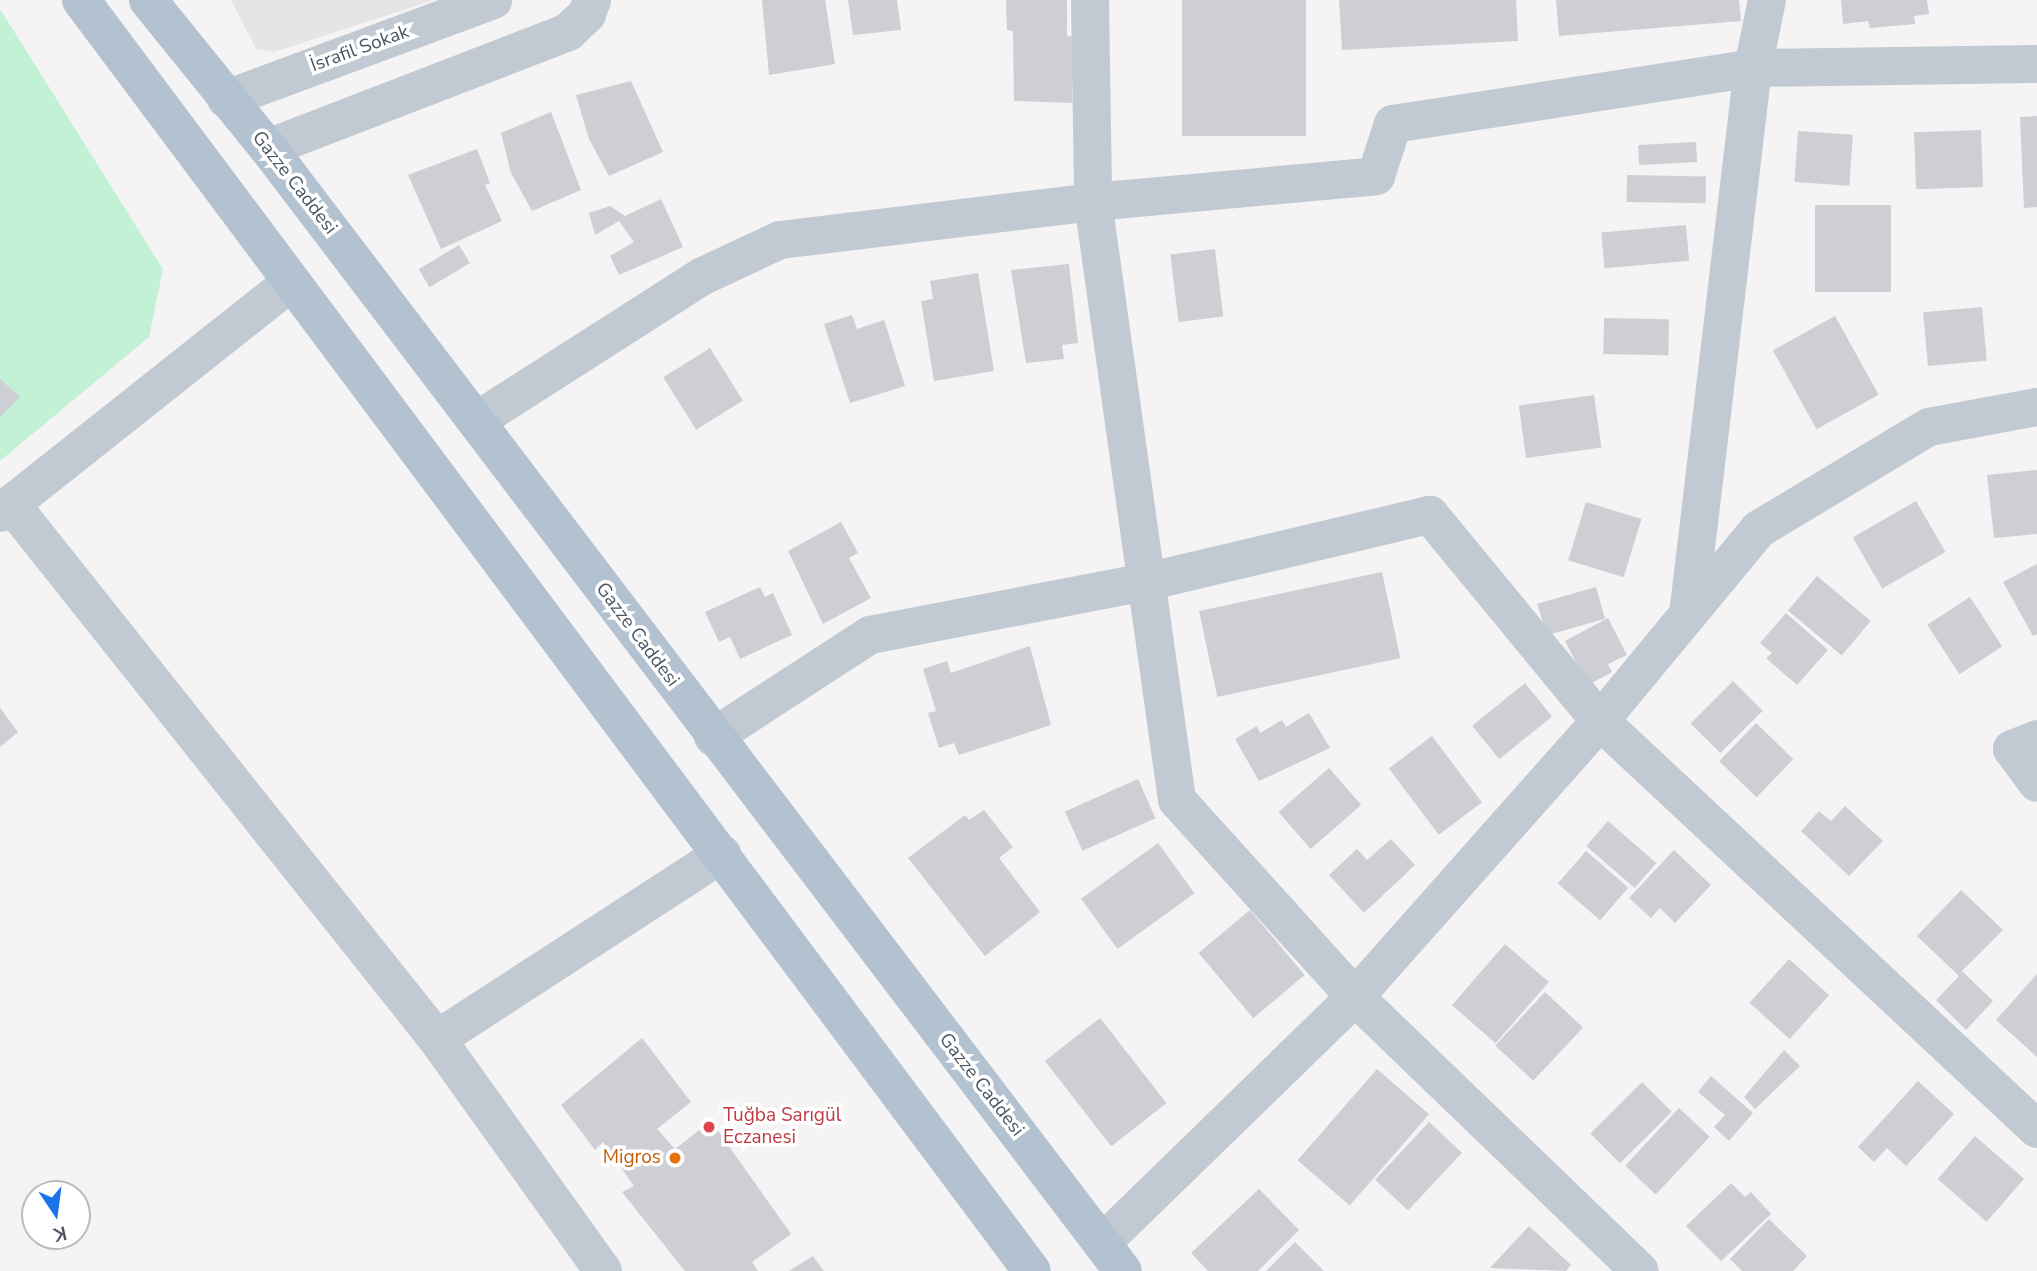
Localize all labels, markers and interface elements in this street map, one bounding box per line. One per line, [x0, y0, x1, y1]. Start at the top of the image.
street label: İsrafil Sokak [308, 21, 412, 77]
street label: Gazze Caddesi [247, 127, 341, 239]
street label: Gazze Caddesi [590, 578, 684, 692]
street label: Gazze Caddesi [934, 1029, 1028, 1141]
place label: Tuğba Sarıgül Eczanesi [723, 1105, 841, 1149]
marker: Tuğba Sarıgül Eczanesi [701, 1119, 717, 1135]
place label: Migros [603, 1147, 661, 1169]
marker: Migros [667, 1150, 683, 1166]
north arrow [21, 1180, 91, 1250]
text: K [51, 1219, 69, 1248]

